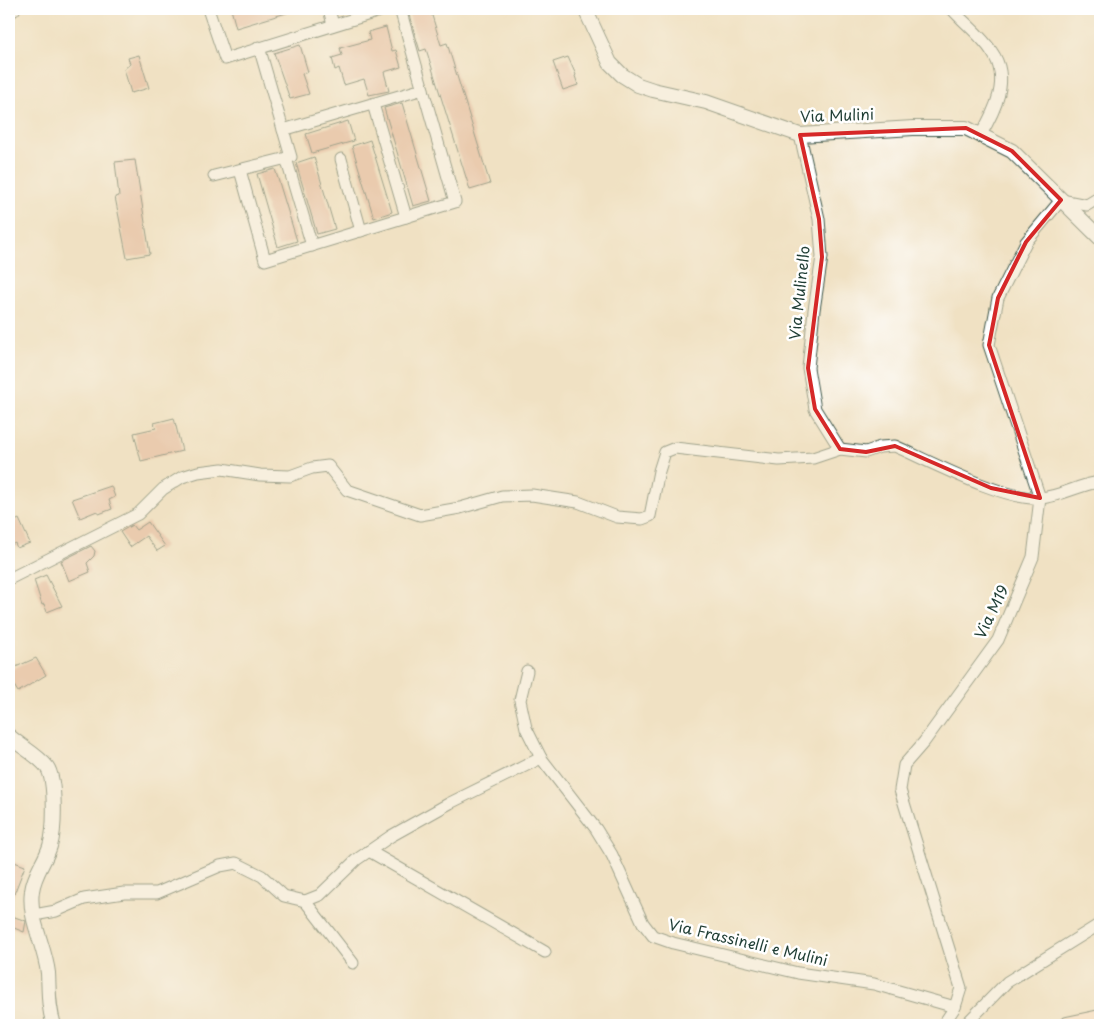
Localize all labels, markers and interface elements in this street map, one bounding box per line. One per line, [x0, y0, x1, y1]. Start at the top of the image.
street label: Via Mulini [800, 102, 874, 127]
street label: Via Mulinello [782, 245, 815, 341]
street label: Via M19 [968, 581, 1014, 642]
street label: Via Frassinelli e Mulini [666, 912, 830, 971]

